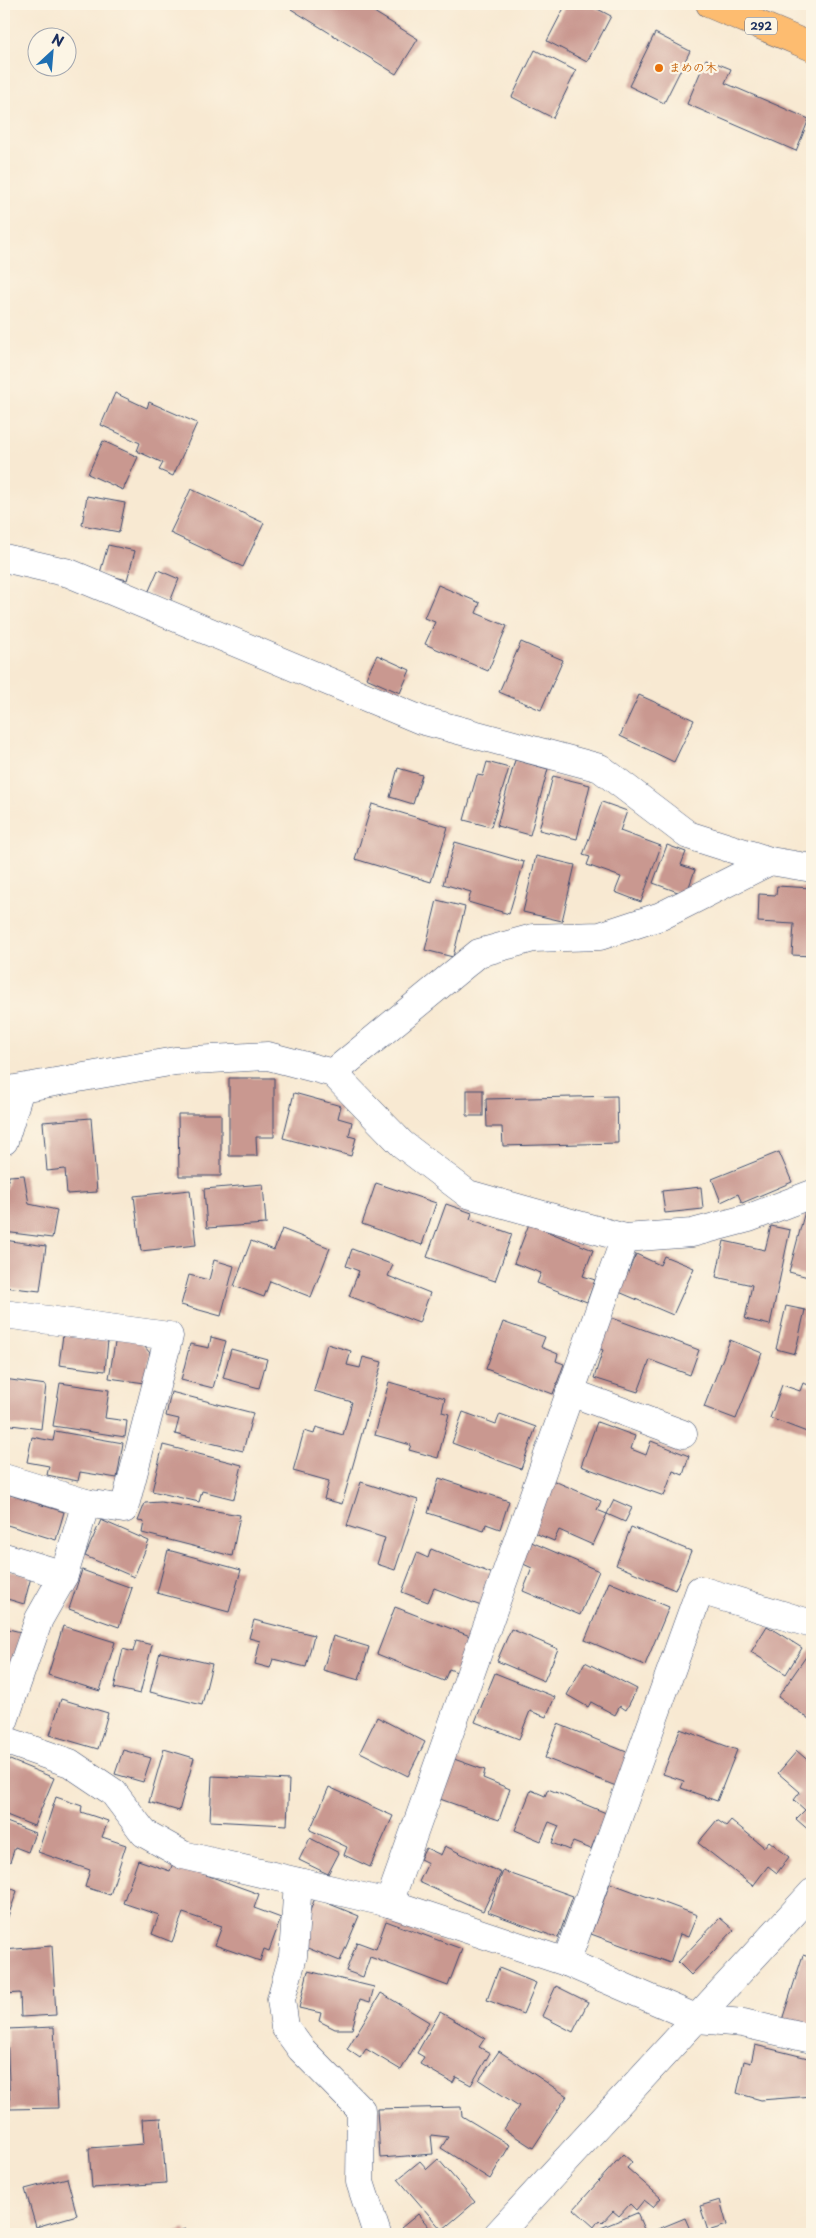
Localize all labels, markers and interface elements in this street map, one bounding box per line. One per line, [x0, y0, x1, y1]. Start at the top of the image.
road number: 292 [745, 18, 777, 34]
north arrow [28, 28, 78, 78]
text: N [48, 28, 68, 52]
place label: まめの木 [669, 58, 717, 76]
marker: まめの木 [653, 62, 665, 74]

